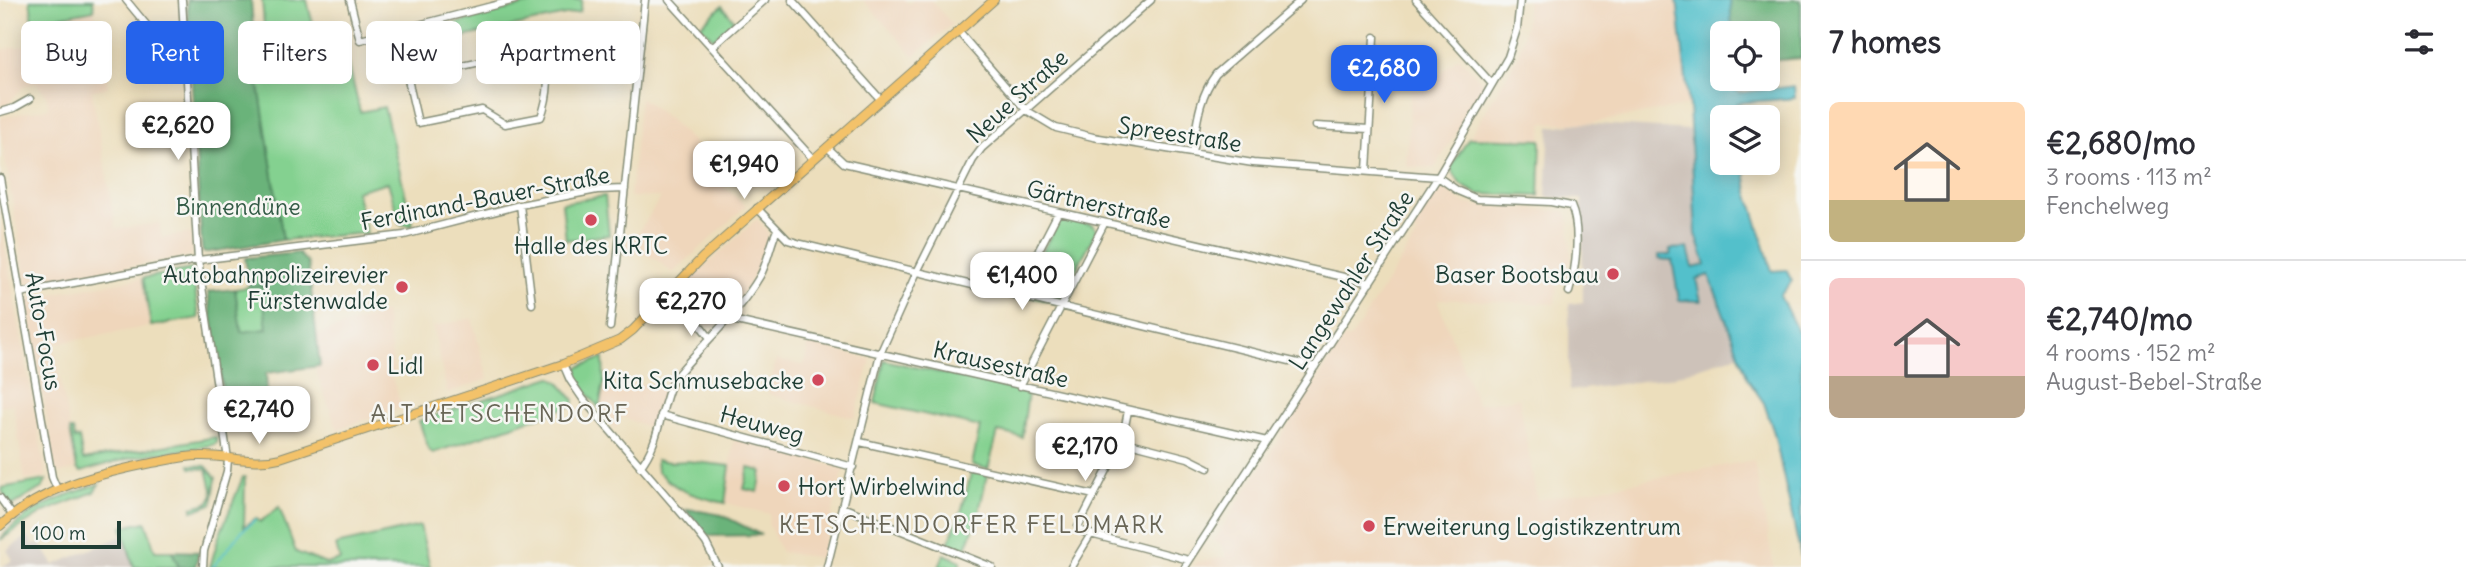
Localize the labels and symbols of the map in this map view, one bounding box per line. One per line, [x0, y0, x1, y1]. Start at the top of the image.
street label: Neue Straße [960, 43, 1074, 149]
pin: €2,680 [1327, 46, 1441, 105]
pin: €2,620 [121, 102, 235, 162]
street label: Spreestraße [1116, 110, 1244, 158]
pin: €1,940 [687, 142, 801, 201]
street label: Ferdinand-Bauer-Straße [358, 160, 612, 236]
street label: Gärtnerstraße [1024, 173, 1174, 235]
street label: Langewahler Straße [1282, 185, 1420, 375]
park label: Binnendüne [175, 192, 301, 221]
marker: Halle des KRTC [583, 212, 599, 228]
place label: Halle des KRTC [514, 231, 668, 260]
pin: €1,400 [965, 252, 1079, 312]
place label: Autobahnpolizeirevier Fürstenwalde [163, 260, 389, 315]
place label: Baser Bootsbau [1435, 260, 1599, 289]
marker: Baser Bootsbau [1605, 266, 1621, 282]
street label: Auto-Focus [19, 270, 69, 392]
pin: €2,270 [634, 278, 748, 338]
marker: Autobahnpolizeirevier Fürstenwalde [394, 279, 410, 295]
street label: Krausestraße [930, 334, 1072, 394]
place label: Lidl [387, 351, 423, 380]
marker: Lidl [365, 357, 381, 373]
place label: Kita Schmusebacke [603, 366, 804, 395]
marker: Kita Schmusebacke [810, 372, 826, 388]
pin: €2,740 [202, 386, 316, 446]
district label: ALT KETSCHENDORF [370, 398, 630, 428]
street label: Heuweg [717, 399, 807, 449]
pin: €2,170 [1028, 424, 1142, 483]
place label: Hort Wirbelwind [798, 472, 966, 501]
marker: Hort Wirbelwind [776, 478, 792, 494]
district label: KETSCHENDORFER FELDMARK [779, 509, 1165, 539]
place label: Erweiterung Logistikzentrum [1383, 512, 1681, 541]
scale bar [21, 518, 121, 550]
marker: Erweiterung Logistikzentrum [1361, 518, 1377, 534]

